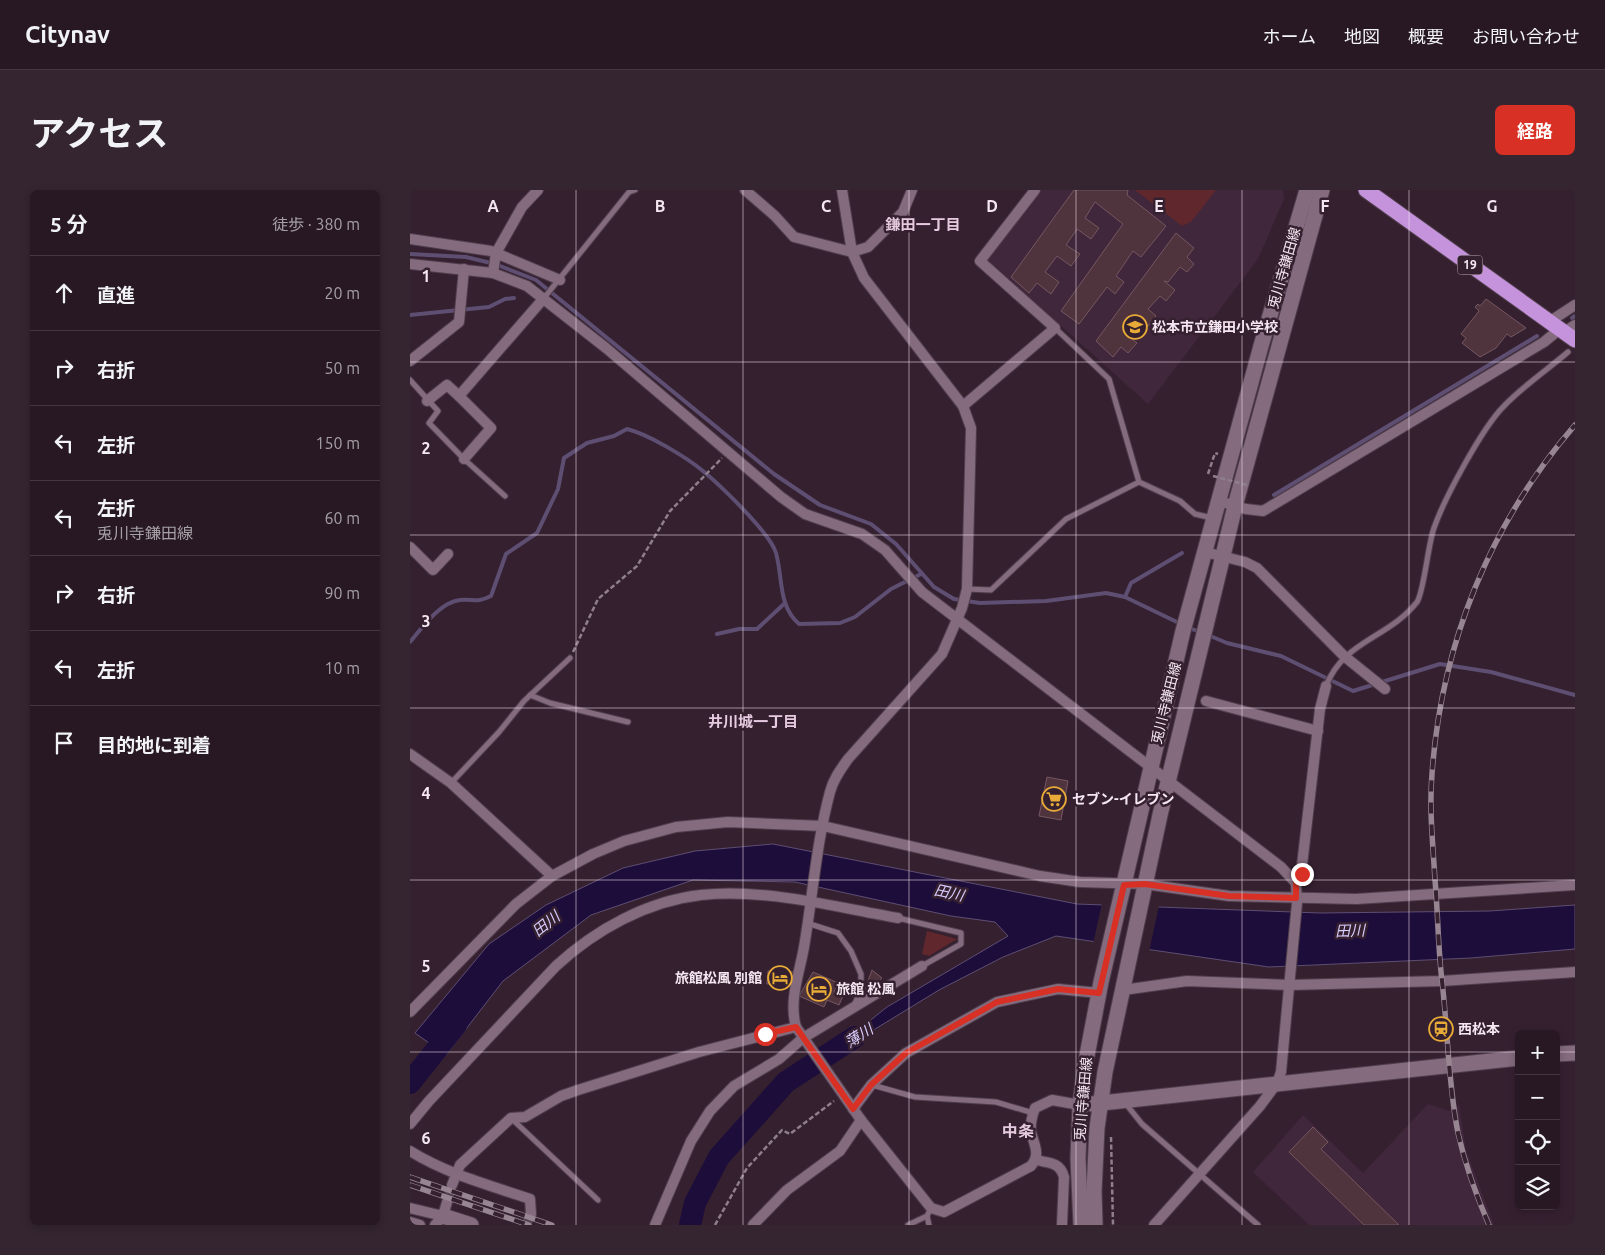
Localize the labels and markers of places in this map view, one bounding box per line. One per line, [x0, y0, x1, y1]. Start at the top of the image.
school or university icon: 松本市立鎌田小学校 [1122, 314, 1148, 340]
place label: 松本市立鎌田小学校 [1152, 319, 1278, 335]
supermarket icon: セブン-イレブン [1041, 786, 1067, 812]
place label: セブン-イレブン [1072, 791, 1175, 807]
hotel icon: 旅館松風 別館 [767, 965, 793, 991]
place label: 旅館松風 別館 [675, 970, 762, 986]
hotel icon: 旅館 松風 [806, 976, 832, 1002]
place label: 旅館 松風 [836, 981, 895, 997]
station icon: 西松本 [1428, 1016, 1454, 1042]
place label: 西松本 [1458, 1021, 1500, 1037]

